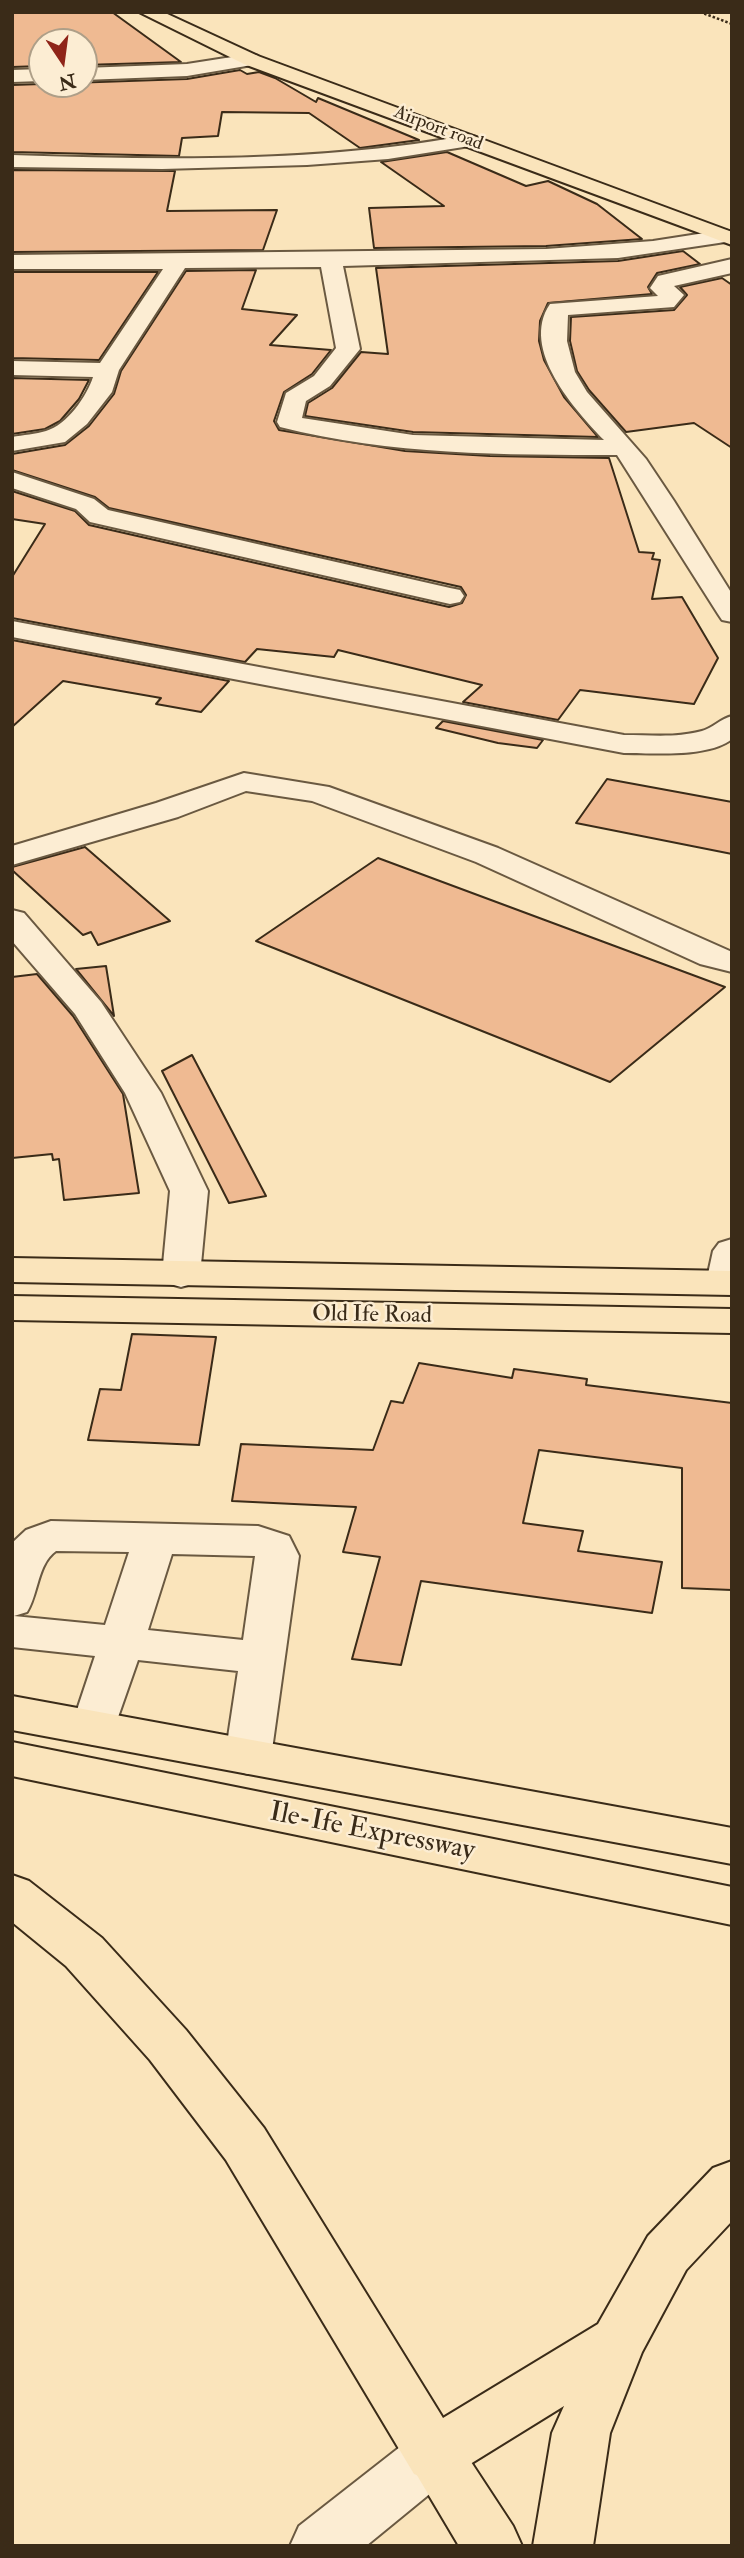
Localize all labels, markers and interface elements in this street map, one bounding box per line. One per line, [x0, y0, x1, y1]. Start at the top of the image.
north arrow [28, 28, 98, 98]
text: N [56, 68, 78, 95]
street label: Airport road [390, 102, 486, 156]
street label: Old Ife Road [312, 1301, 432, 1331]
street label: Ile-Ife Expressway [267, 1797, 477, 1869]

